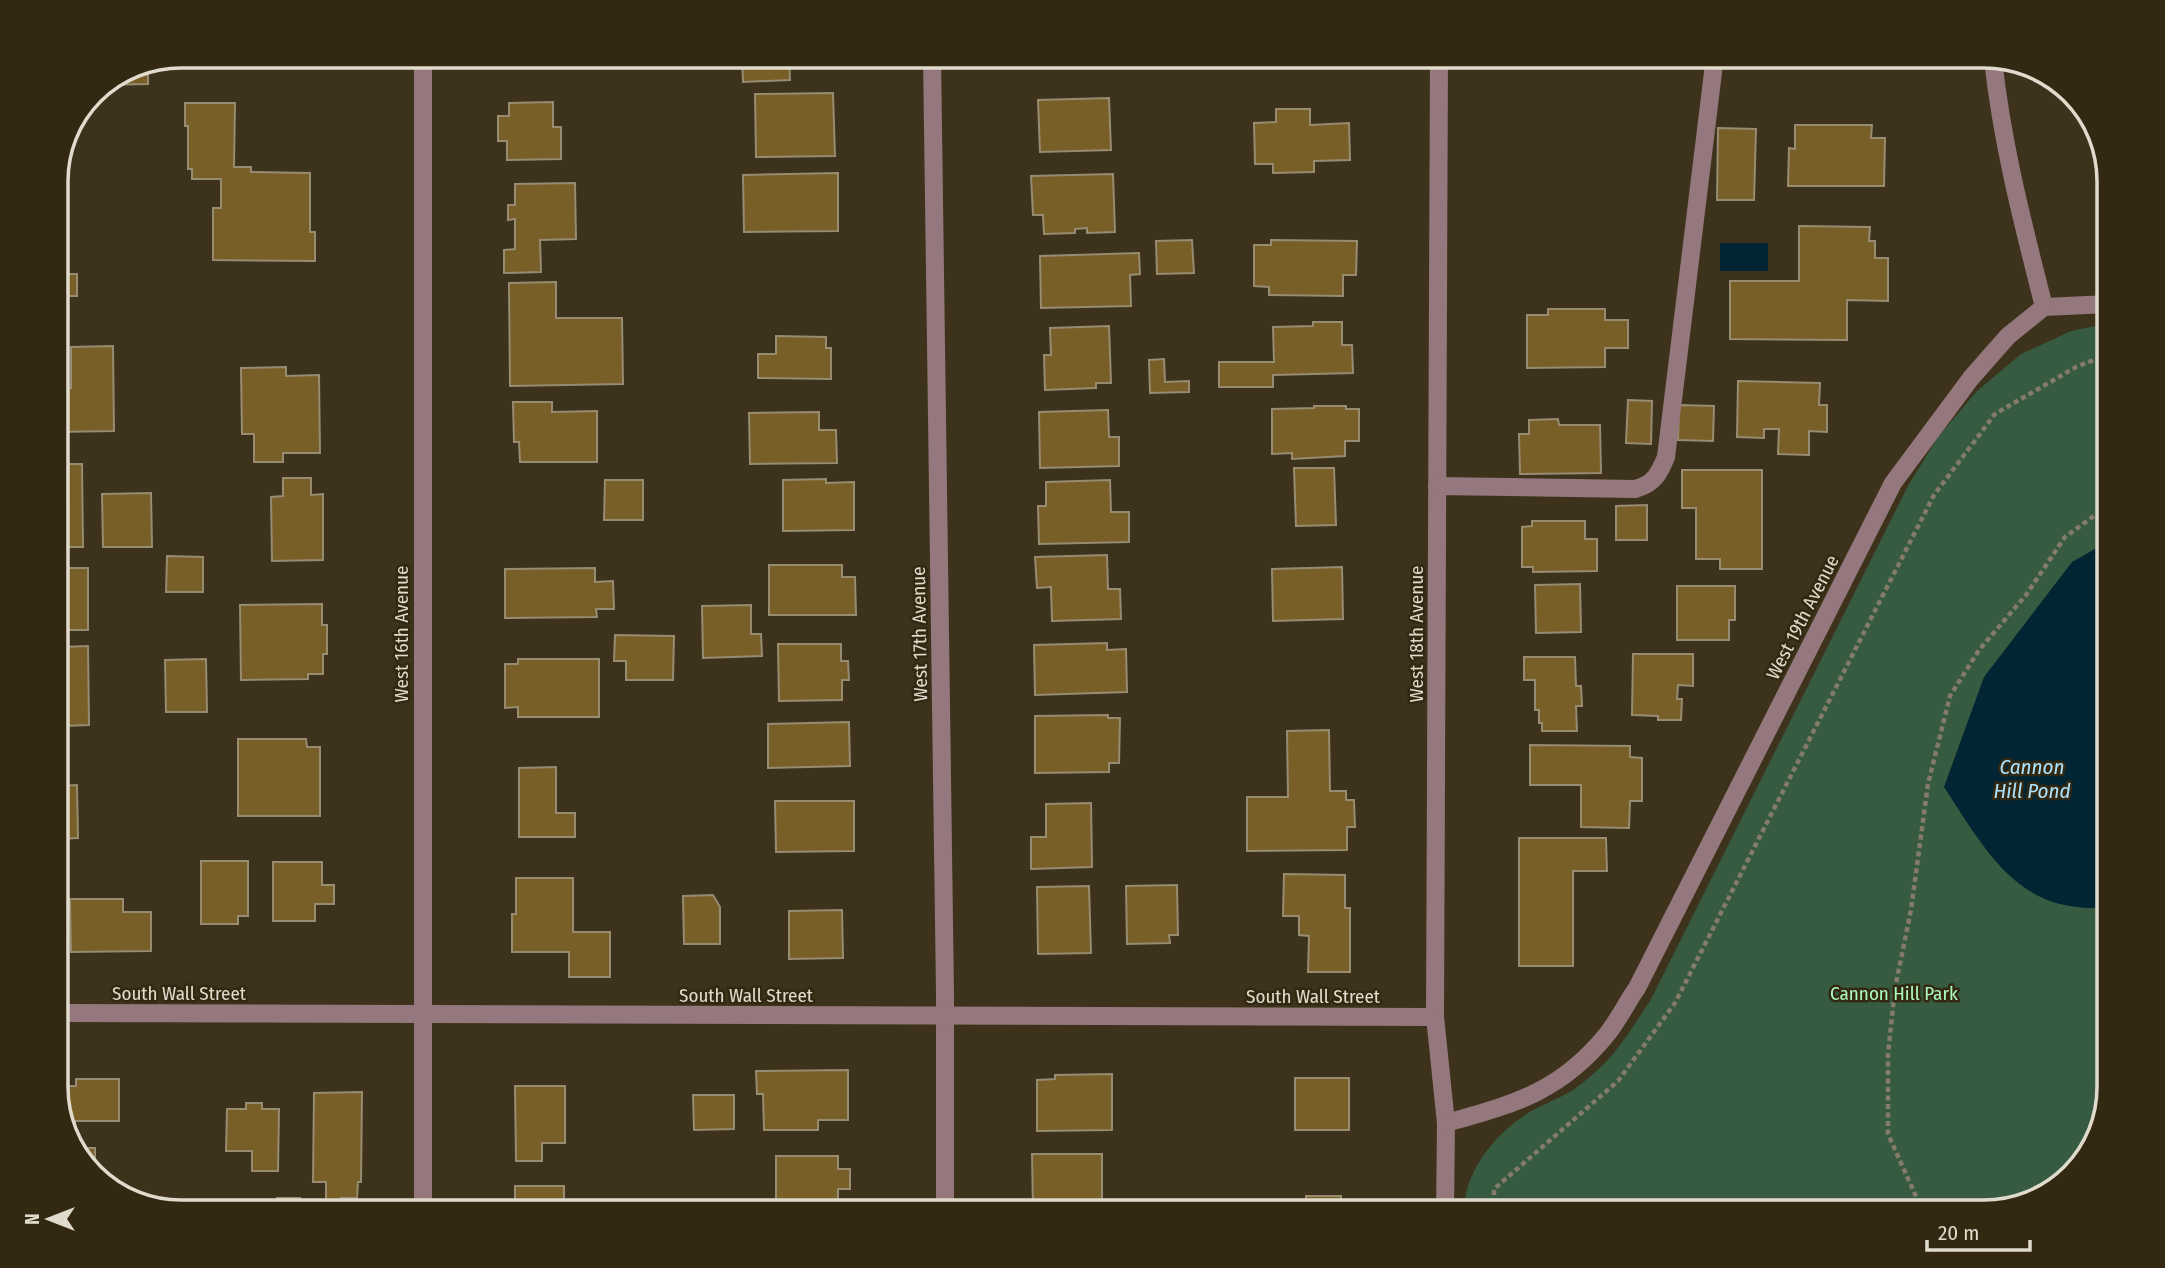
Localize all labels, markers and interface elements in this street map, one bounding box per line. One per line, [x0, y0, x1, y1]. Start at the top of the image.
street label: West 19th Avenue [1761, 551, 1844, 683]
street label: West 16th Avenue [390, 566, 413, 702]
street label: West 17th Avenue [907, 566, 932, 702]
street label: West 18th Avenue [1405, 566, 1428, 702]
water label: Cannon Hill Pond [1993, 754, 2071, 804]
street label: South Wall Street [112, 982, 247, 1005]
park label: Cannon Hill Park [1830, 982, 1958, 1005]
street label: South Wall Street [679, 984, 814, 1007]
street label: South Wall Street [1246, 985, 1381, 1008]
north arrow [14, 1184, 84, 1254]
scale bar [1927, 1208, 2030, 1252]
text: N [21, 1213, 44, 1225]
text: 20 m [1938, 1220, 1979, 1246]

